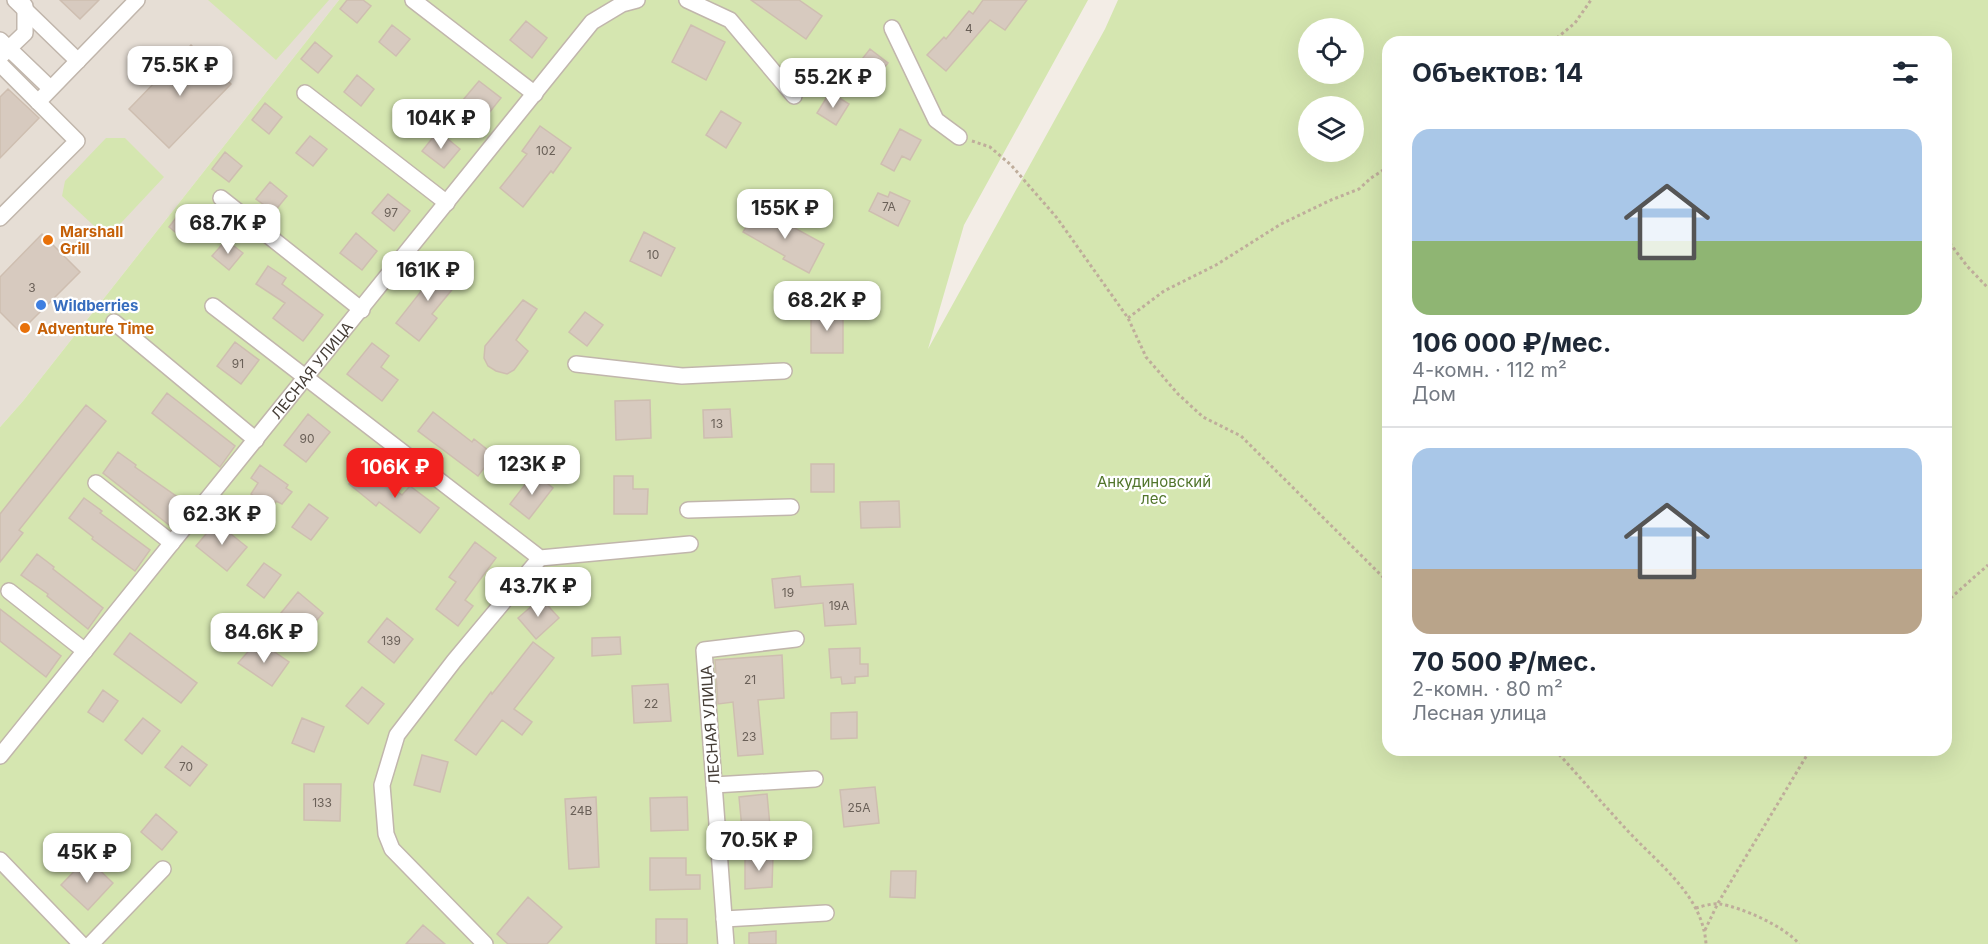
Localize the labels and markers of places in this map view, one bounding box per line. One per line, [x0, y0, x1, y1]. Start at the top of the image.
pin: 75.5K ₽ [125, 46, 235, 97]
pin: 55.2K ₽ [778, 58, 888, 109]
pin: 104K ₽ [392, 99, 490, 150]
pin: 155K ₽ [736, 189, 834, 240]
pin: 68.7K ₽ [173, 204, 283, 255]
place label: Marshall Grill [60, 222, 123, 258]
marker: Marshall Grill [41, 233, 55, 247]
pin: 161K ₽ [379, 251, 477, 302]
pin: 68.2K ₽ [772, 281, 882, 332]
place label: Wildberries [53, 296, 138, 315]
marker: Wildberries [34, 298, 48, 312]
place label: Adventure Time [37, 319, 154, 338]
marker: Adventure Time [18, 321, 32, 335]
pin: 123K ₽ [483, 445, 581, 496]
pin: 106K ₽ [346, 448, 444, 499]
pin: 62.3K ₽ [167, 495, 277, 546]
pin: 43.7K ₽ [483, 567, 593, 618]
pin: 84.6K ₽ [209, 613, 319, 664]
pin: 70.5K ₽ [704, 821, 814, 872]
pin: 45K ₽ [45, 833, 129, 884]

